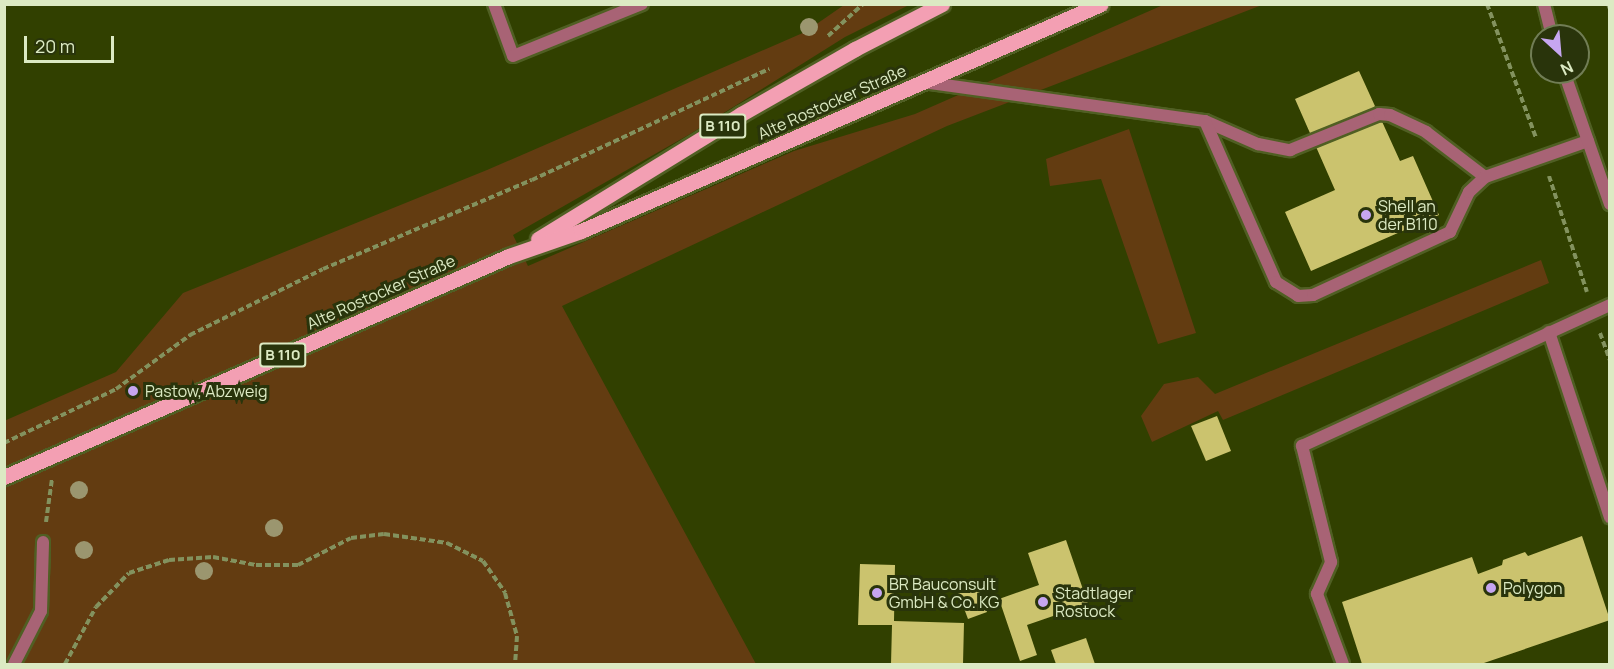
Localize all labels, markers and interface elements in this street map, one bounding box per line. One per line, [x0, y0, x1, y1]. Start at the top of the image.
scale bar [27, 24, 117, 62]
north arrow [1530, 24, 1590, 84]
text: 20 m [35, 34, 75, 58]
text: N [1557, 56, 1577, 81]
street label: Alte Rostocker Straße [755, 61, 909, 143]
road number: B 110 [699, 114, 747, 138]
place label: Shell an der B110 [1378, 196, 1438, 234]
marker: Shell an der B110 [1359, 208, 1373, 222]
street label: Alte Rostocker Straße [304, 251, 458, 333]
road number: B 110 [259, 343, 307, 367]
place label: Pastow, Abzweig [145, 381, 268, 401]
marker: Pastow, Abzweig [126, 384, 140, 398]
place label: BR Bauconsult GmbH & Co. KG [889, 574, 999, 612]
place label: Polygon [1503, 578, 1562, 598]
marker: Polygon [1484, 581, 1498, 595]
place label: Stadtlager Rostock [1055, 583, 1133, 621]
marker: BR Bauconsult GmbH & Co. KG [870, 586, 884, 600]
marker: Stadtlager Rostock [1036, 595, 1050, 609]

